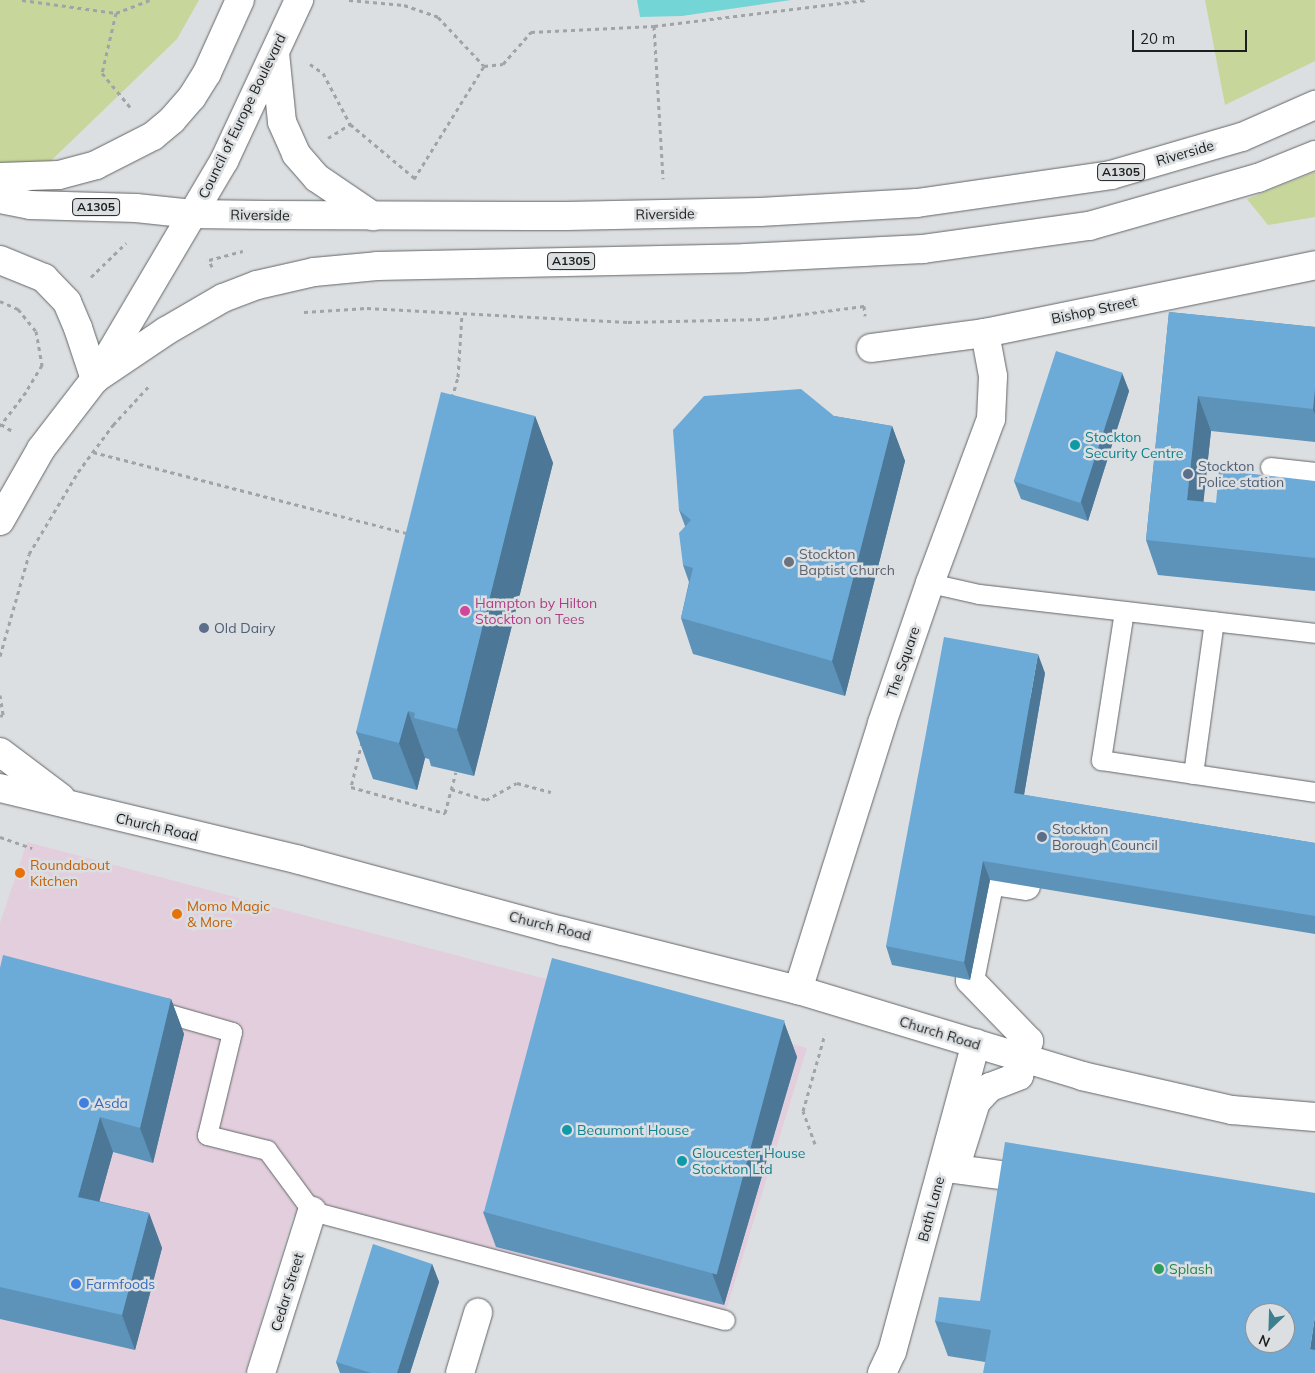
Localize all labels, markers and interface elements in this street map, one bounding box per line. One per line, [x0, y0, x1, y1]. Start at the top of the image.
scale bar [1135, 20, 1250, 52]
text: 20 m [1140, 29, 1175, 48]
street label: Council of Europe Boulevard [195, 31, 289, 201]
street label: Riverside [1154, 137, 1216, 169]
road number: A1305 [1096, 162, 1146, 182]
road number: A1305 [71, 198, 121, 216]
street label: Riverside [635, 205, 695, 223]
street label: Riverside [230, 206, 290, 224]
road number: A1305 [546, 252, 596, 270]
street label: Bishop Street [1050, 293, 1138, 327]
place label: Stockton Security Centre [1085, 429, 1183, 462]
marker: Stockton Security Centre [1069, 439, 1081, 451]
place label: Stockton Police station [1198, 458, 1284, 491]
marker: Stockton Police station [1182, 468, 1194, 480]
place label: Stockton Baptist Church [799, 546, 895, 578]
marker: Stockton Baptist Church [783, 556, 795, 568]
place label: Hampton by Hilton Stockton on Tees [475, 595, 597, 628]
marker: Hampton by Hilton Stockton on Tees [459, 605, 471, 617]
place label: Old Dairy [214, 620, 275, 636]
marker: Old Dairy [198, 622, 210, 634]
street label: The Square [883, 624, 923, 700]
street label: Church Road [114, 809, 200, 845]
place label: Stockton Borough Council [1052, 821, 1158, 854]
marker: Stockton Borough Council [1036, 831, 1048, 843]
place label: Roundabout Kitchen [30, 857, 110, 890]
marker: Roundabout Kitchen [14, 867, 26, 879]
place label: Momo Magic & More [187, 898, 270, 930]
marker: Momo Magic & More [171, 908, 183, 920]
street label: Church Road [507, 908, 593, 944]
street label: Church Road [897, 1013, 983, 1053]
place label: Asda [94, 1095, 128, 1111]
marker: Asda [78, 1097, 90, 1109]
place label: Beaumont House [577, 1122, 689, 1138]
marker: Beaumont House [561, 1124, 573, 1136]
place label: Gloucester House Stockton Ltd [692, 1145, 805, 1178]
marker: Gloucester House Stockton Ltd [676, 1155, 688, 1167]
street label: Bath Lane [914, 1175, 948, 1243]
street label: Cedar Street [267, 1251, 307, 1333]
place label: Splash [1169, 1261, 1213, 1277]
marker: Splash [1153, 1263, 1165, 1275]
place label: Farmfoods [86, 1276, 155, 1292]
marker: Farmfoods [70, 1278, 82, 1290]
north arrow [1245, 1303, 1295, 1353]
text: N [1256, 1330, 1273, 1351]

